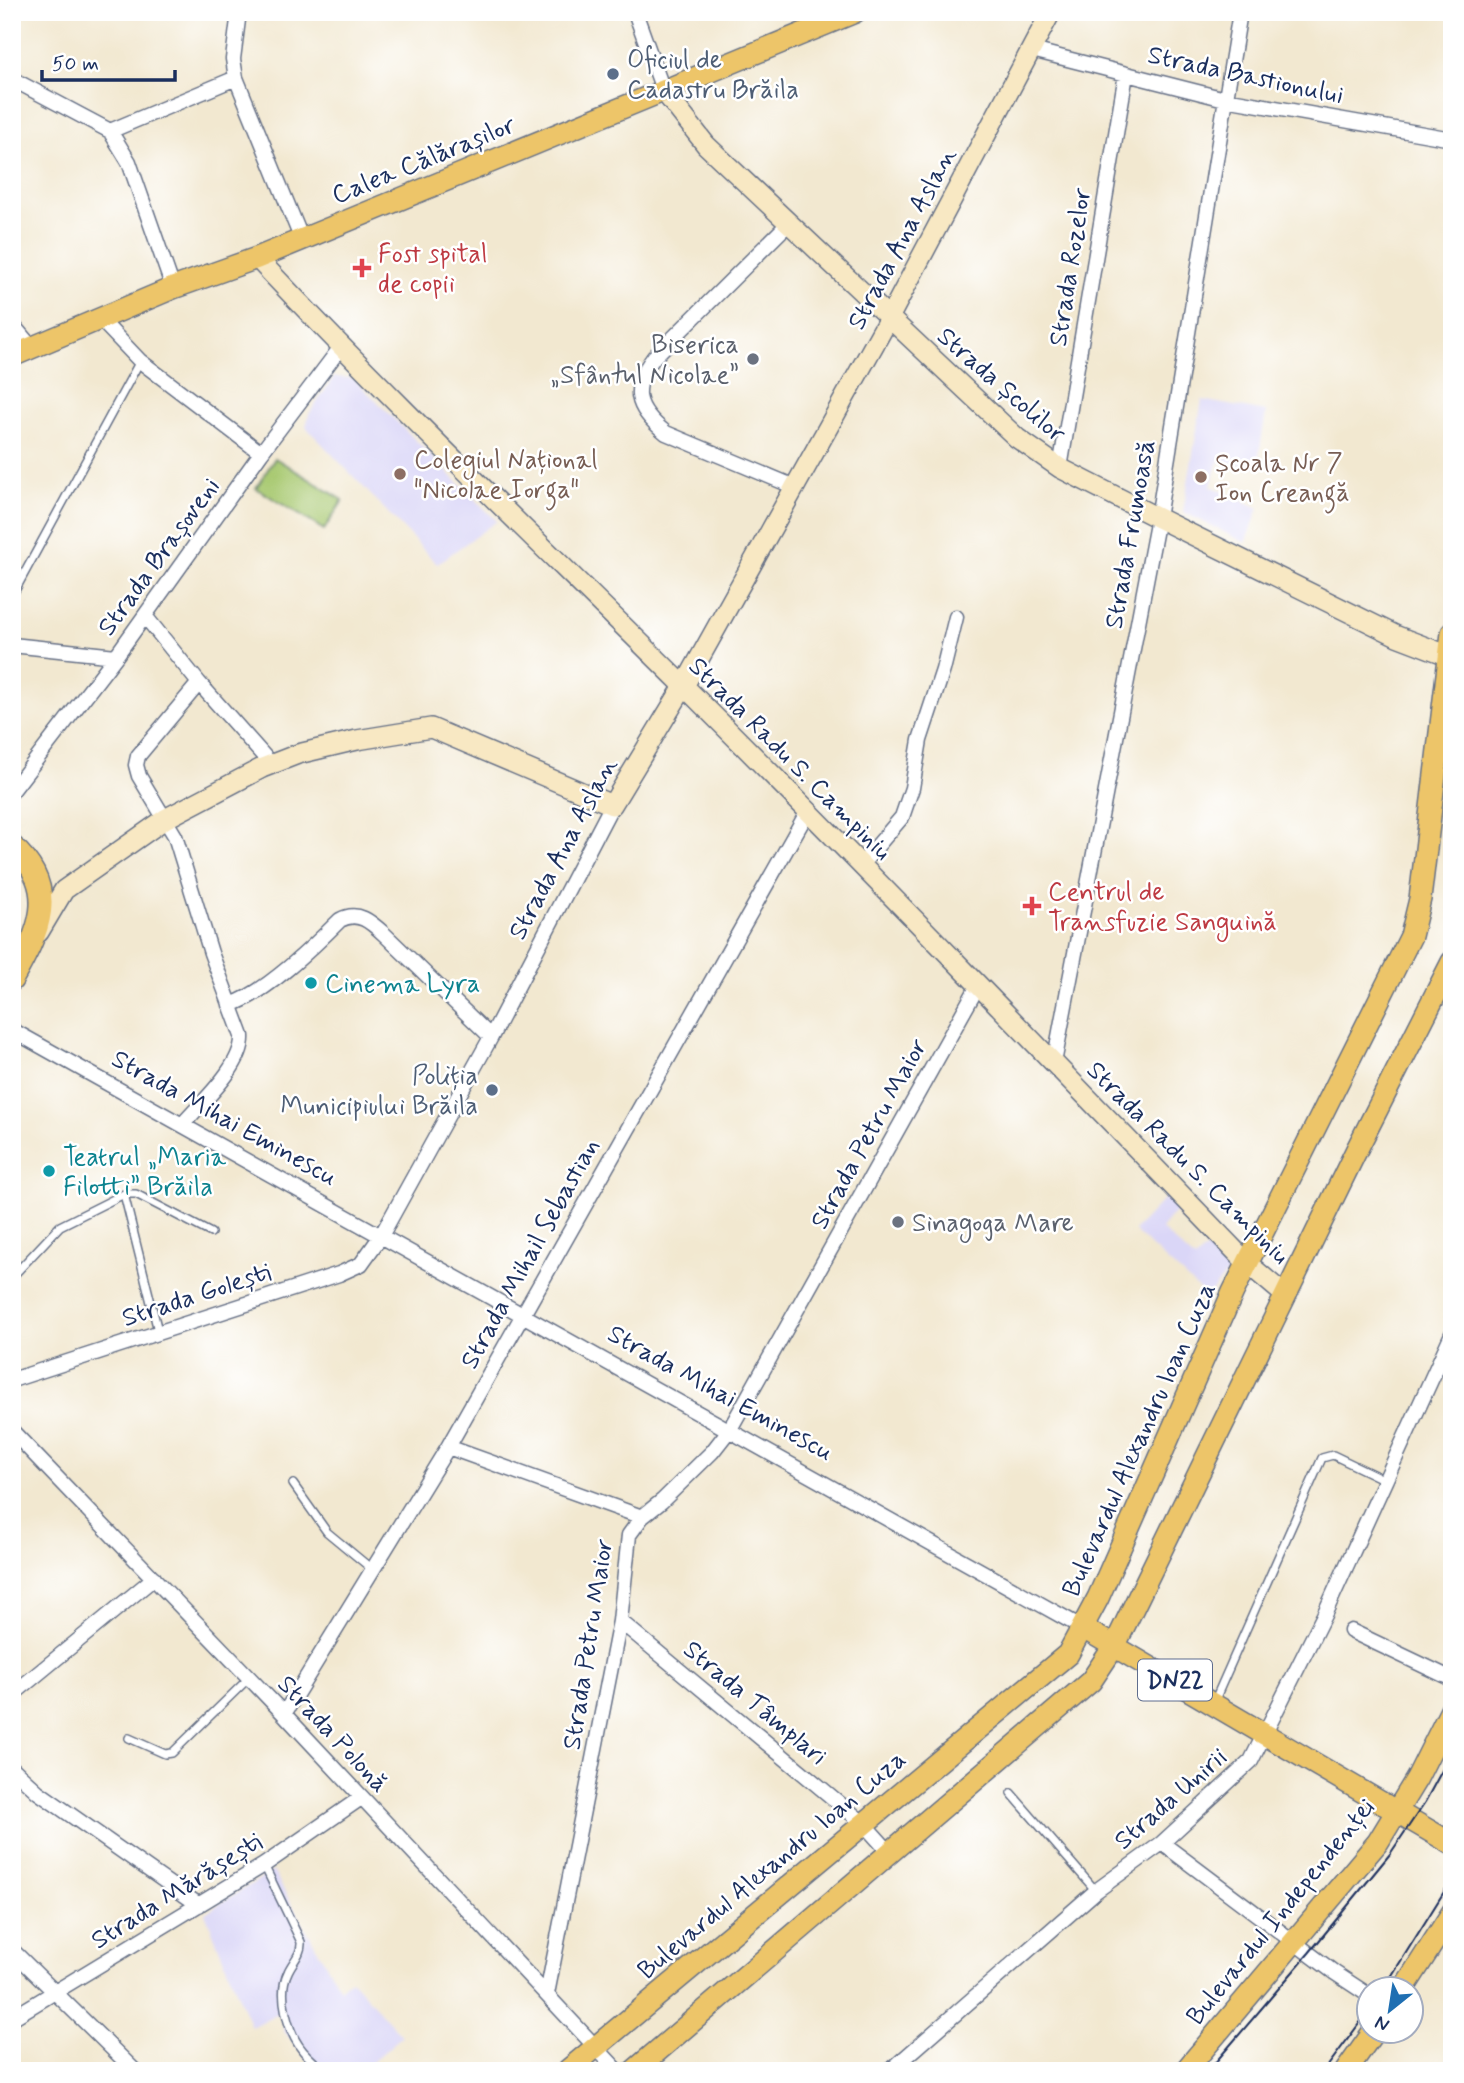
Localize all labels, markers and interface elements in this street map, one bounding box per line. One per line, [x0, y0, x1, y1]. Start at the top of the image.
scale bar [42, 38, 175, 82]
street label: Strada Bastionului [1144, 39, 1347, 113]
place label: Oficiul de Cadastru Brăila [627, 44, 799, 108]
text: 50 m [52, 50, 99, 78]
marker: Oficiul de Cadastru Brăila [605, 66, 621, 82]
street label: Calea Călărașilor [327, 109, 521, 213]
street label: Strada Ana Aslan [840, 142, 965, 336]
street label: Strada Rozelor [1042, 186, 1100, 349]
place label: Fost spital de copii [378, 238, 488, 302]
marker: Fost spital de copii [352, 258, 372, 278]
street label: Strada Școlilor [929, 320, 1072, 451]
place label: Biserica „Sfântul Nicolae” [549, 329, 739, 393]
marker: Biserica „Sfântul Nicolae” [745, 351, 761, 367]
street label: Strada Frumoasă [1098, 437, 1164, 632]
place label: Colegiul Național "Nicolae Iorga" [414, 444, 598, 511]
place label: Școala Nr 7 Ion Creangă [1215, 447, 1350, 514]
marker: Colegiul Național "Nicolae Iorga" [392, 466, 408, 482]
marker: Școala Nr 7 Ion Creangă [1193, 469, 1209, 485]
street label: Strada Brașoveni [91, 471, 229, 643]
street label: Strada Radu S. Campiniu [681, 650, 899, 868]
street label: Strada Ana Aslan [501, 752, 626, 946]
place label: Centrul de Transfuzie Sanguină [1048, 876, 1277, 942]
marker: Centrul de Transfuzie Sanguină [1022, 896, 1042, 916]
place label: Cinema Lyra [325, 968, 480, 1002]
marker: Cinema Lyra [303, 975, 319, 991]
street label: Strada Petru Maior [803, 1032, 936, 1236]
street label: Strada Mihai Eminescu [105, 1043, 343, 1195]
street label: Strada Radu S. Campiniu [1079, 1054, 1297, 1272]
place label: Poliția Municipiului Brăila [280, 1060, 478, 1124]
marker: Poliția Municipiului Brăila [484, 1082, 500, 1098]
street label: Strada Mihail Sebastian [453, 1133, 608, 1375]
place label: Teatrul „Maria Filotti” Brăila [63, 1141, 227, 1205]
marker: Teatrul „Maria Filotti” Brăila [41, 1163, 57, 1179]
place label: Sinagoga Mare [912, 1207, 1074, 1243]
marker: Sinagoga Mare [890, 1214, 906, 1230]
street label: Strada Golești [118, 1256, 275, 1336]
street label: Bulevardul Alexandru Ioan Cuza [1055, 1277, 1225, 1602]
street label: Strada Mihai Eminescu [601, 1318, 839, 1470]
street label: Strada Petru Maior [555, 1536, 622, 1752]
street label: Strada Tâmplari [676, 1633, 834, 1774]
road number: DN22 [1138, 1660, 1212, 1700]
street label: Strada Polonă [269, 1668, 396, 1800]
street label: Strada Unirii [1108, 1741, 1235, 1858]
street label: Bulevardul Alexandru Ioan Cuza [631, 1743, 914, 1988]
street label: Bulevardul Independenței [1179, 1792, 1384, 2033]
street label: Strada Mărășești [85, 1825, 269, 1958]
north arrow [1356, 1974, 1426, 2044]
text: N [1371, 2009, 1394, 2037]

